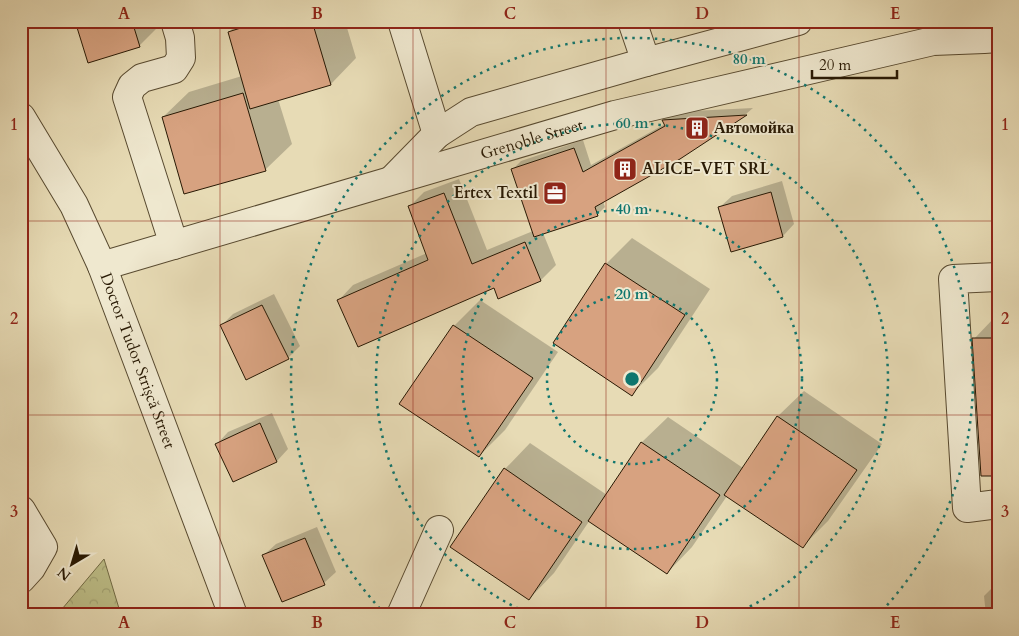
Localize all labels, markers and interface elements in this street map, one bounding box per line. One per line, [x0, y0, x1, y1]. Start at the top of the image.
text: A [118, 3, 130, 25]
text: B [311, 3, 323, 25]
text: C [504, 3, 516, 25]
text: D [695, 3, 709, 25]
text: E [890, 3, 900, 25]
scale bar [812, 48, 896, 80]
text: 80 m [732, 49, 766, 69]
text: 20 m [819, 55, 851, 75]
text: 60 m [615, 113, 649, 133]
text: 1 [10, 114, 18, 136]
street label: Grenoble Street [478, 114, 586, 165]
text: 1 [1001, 114, 1009, 136]
building icon: Автомойка [684, 115, 710, 141]
place label: Автомойка [714, 117, 794, 139]
building icon: ALICE-VET SRL [612, 156, 638, 182]
place label: ALICE-VET SRL [642, 158, 771, 180]
office icon: Ertex Textil [542, 180, 568, 206]
place label: Ertex Textil [453, 182, 538, 204]
text: 40 m [615, 199, 649, 219]
street label: Doctor Tudor Strișcă Street [95, 270, 181, 452]
text: 20 m [615, 284, 649, 304]
text: 2 [10, 308, 18, 330]
text: 2 [1001, 308, 1009, 330]
centre of rings [623, 370, 641, 388]
text: 3 [10, 501, 18, 523]
text: 3 [1001, 501, 1009, 523]
north arrow [48, 538, 98, 588]
text: N [54, 563, 75, 585]
text: A [118, 612, 130, 634]
text: B [311, 612, 323, 634]
text: C [504, 612, 516, 634]
text: D [695, 612, 709, 634]
text: E [890, 612, 900, 634]

